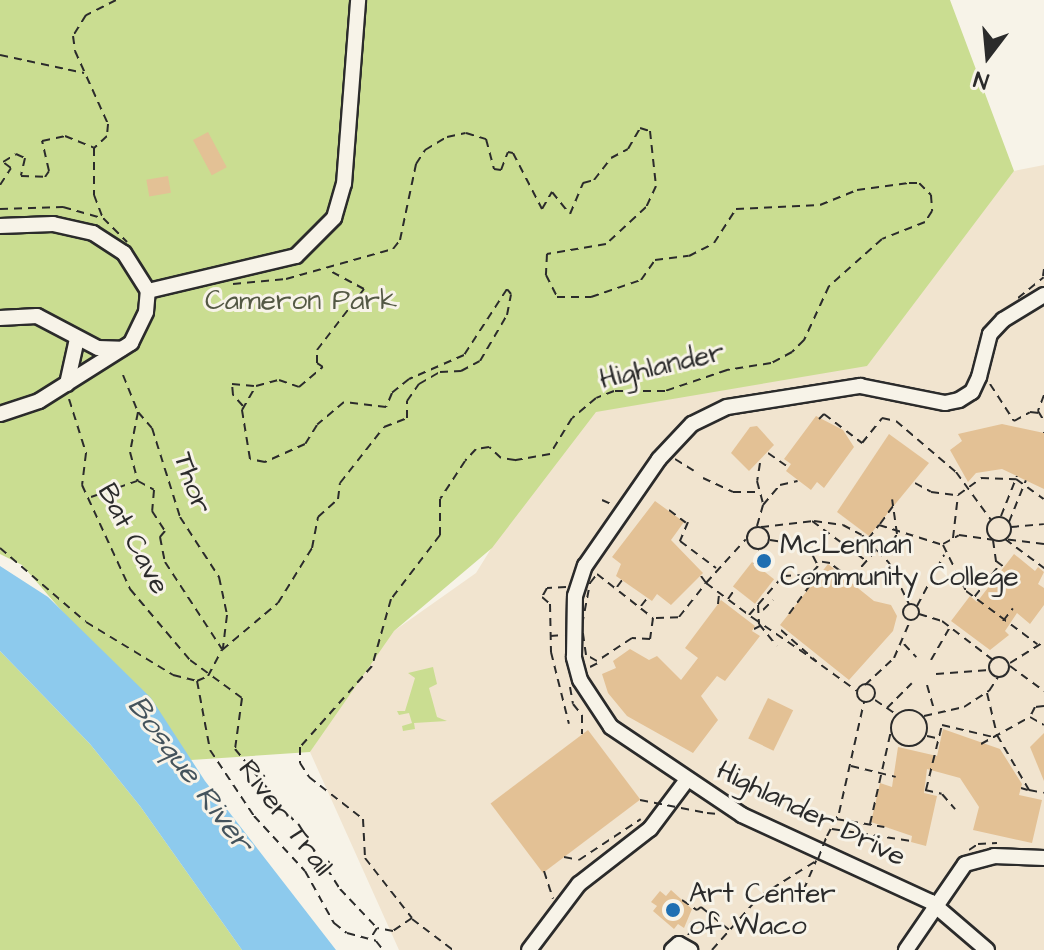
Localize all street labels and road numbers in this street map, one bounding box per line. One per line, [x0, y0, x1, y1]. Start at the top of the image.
street label: Highlander [596, 335, 728, 397]
street label: Thor [166, 448, 218, 518]
street label: Bat Cave [90, 478, 176, 600]
street label: River Trail [231, 753, 339, 883]
street label: Highlander Drive [711, 754, 911, 874]

